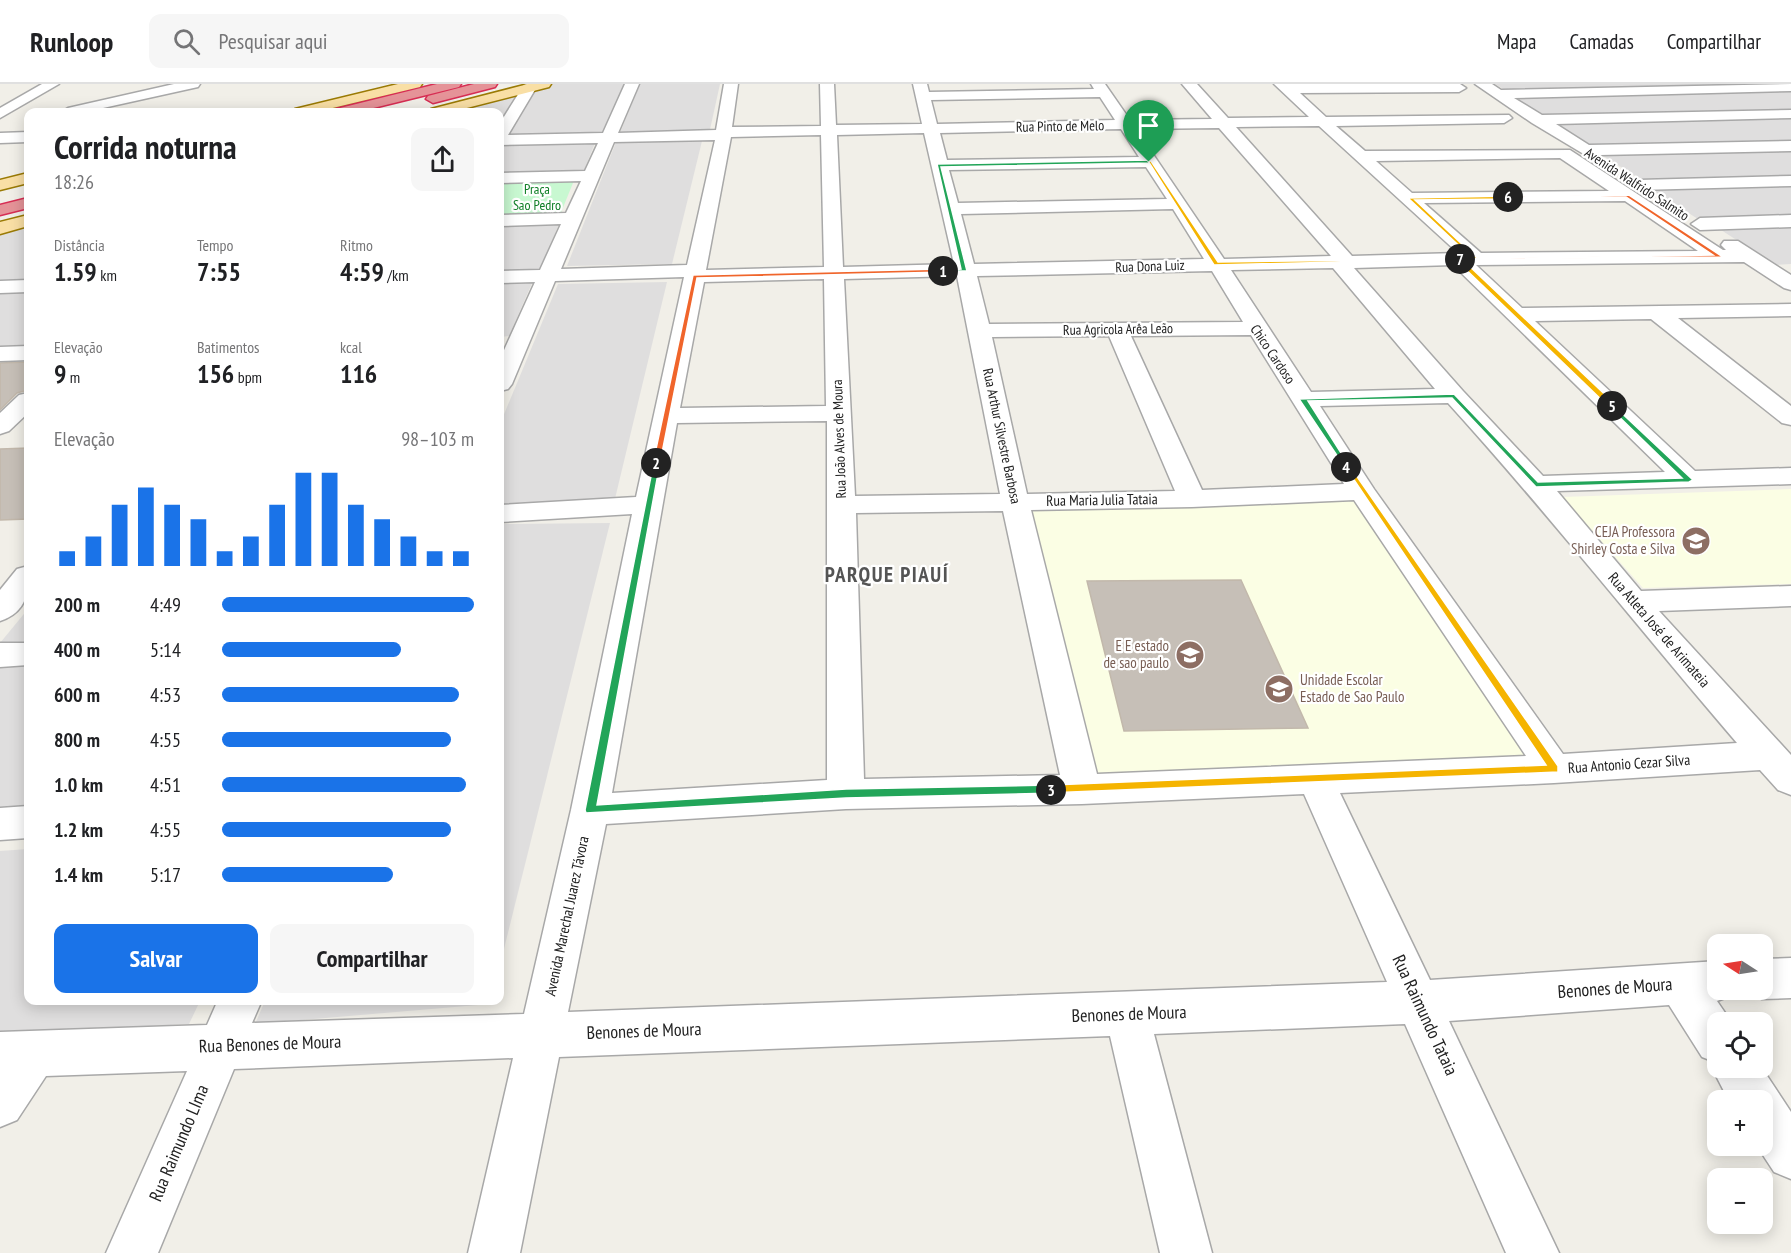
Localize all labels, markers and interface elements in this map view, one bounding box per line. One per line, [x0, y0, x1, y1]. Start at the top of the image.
search box [149, 14, 569, 68]
text: Runloop [30, 23, 113, 60]
icon: search [170, 25, 203, 58]
text: Pesquisar aqui [218, 27, 328, 55]
text: Mapa [1497, 28, 1536, 55]
text: Camadas [1569, 28, 1634, 55]
text: Compartilhar [1667, 28, 1761, 55]
pin [1123, 100, 1174, 162]
icon: arrive [1132, 109, 1165, 142]
street label: Rua Pinto de Melo [1016, 116, 1104, 136]
text: Corrida noturna [54, 125, 237, 168]
button: share [411, 128, 474, 191]
street label: Avenida Walfrido Salmito [1581, 143, 1693, 225]
text: 18:26 [54, 169, 94, 195]
park label: Praça Sao Pedro [513, 180, 561, 214]
pin: 6 [1493, 182, 1523, 212]
text: 6 [1504, 187, 1512, 207]
text: Distância [54, 235, 105, 255]
text: Tempo [197, 235, 233, 255]
text: Ritmo [340, 235, 373, 255]
pin: 7 [1445, 244, 1475, 274]
text: 7 [1456, 249, 1464, 269]
text: 1.59 [54, 255, 97, 288]
text: 7:55 [197, 255, 241, 288]
text: 4:59 [340, 255, 384, 288]
pin: 1 [928, 256, 958, 286]
street label: Rua Dona Luiz [1115, 256, 1185, 276]
text: 1 [939, 261, 947, 281]
text: km [97, 265, 117, 285]
text: /km [384, 265, 409, 285]
street label: Rua Agricola Arêa Leão [1063, 319, 1173, 339]
street label: Chico Cardoso [1247, 321, 1299, 387]
text: Elevação [54, 337, 103, 357]
text: Batimentos [197, 337, 259, 357]
text: kcal [340, 337, 362, 357]
text: 9 [54, 357, 66, 390]
text: 156 [197, 357, 234, 390]
text: 116 [340, 357, 377, 390]
text: m [66, 367, 80, 387]
text: bpm [234, 367, 262, 387]
street label: Rua Arthur Silvestre Barbosa [979, 367, 1025, 505]
street label: Rua João Alves de Moura [828, 379, 850, 499]
pin: 5 [1597, 391, 1627, 421]
text: 5 [1608, 396, 1616, 416]
text: Elevação [54, 426, 115, 452]
text: 98–103 m [401, 426, 474, 452]
pin: 2 [641, 448, 671, 478]
pin: 4 [1331, 452, 1361, 482]
text: 2 [652, 453, 660, 473]
text: 4 [1342, 457, 1350, 477]
street label: Rua Maria Julia Tataia [1046, 489, 1158, 510]
place label: CEJA Professora Shirley Costa e Silva [1571, 522, 1675, 558]
school or university icon: CEJA Professora Shirley Costa e Silva [1680, 525, 1712, 557]
district label: PARQUE PIAUÍ [825, 561, 949, 588]
street label: Rua Atleta José de Arimateia [1604, 568, 1715, 691]
text: 200 m [54, 592, 100, 618]
text: 4:49 [150, 592, 181, 618]
place label: E E estado de sao paulo [1103, 636, 1169, 672]
text: 400 m [54, 637, 100, 663]
text: 5:14 [150, 637, 181, 663]
school or university icon: E E estado de sao paulo [1174, 639, 1206, 671]
place label: Unidade Escolar Estado de Sao Paulo [1300, 670, 1405, 706]
school or university icon: Unidade Escolar Estado de Sao Paulo [1263, 673, 1295, 705]
text: 600 m [54, 682, 100, 708]
text: 4:53 [150, 682, 181, 708]
text: 800 m [54, 727, 100, 753]
text: 4:55 [150, 727, 181, 753]
street label: Rua Antonio Cezar Silva [1567, 750, 1691, 777]
text: 1.0 km [54, 772, 103, 798]
text: 4:51 [150, 772, 181, 798]
pin: 3 [1036, 775, 1066, 805]
text: 3 [1047, 780, 1055, 800]
text: 1.2 km [54, 817, 103, 843]
text: 4:55 [150, 817, 181, 843]
street label: Avenida Marechal Juarez Távora [540, 834, 593, 998]
text: 1.4 km [54, 862, 103, 888]
text: 5:17 [150, 862, 181, 888]
button: Salvar [54, 924, 258, 993]
button: Compartilhar [270, 924, 474, 993]
north arrow [1707, 934, 1773, 1000]
map controls [1707, 934, 1773, 1234]
street label: Rua Raimundo Tataia [1387, 951, 1463, 1079]
street label: Benones de Moura [1557, 972, 1673, 1003]
street label: Benones de Moura [1071, 1000, 1187, 1027]
button: locate [1707, 1012, 1773, 1078]
street label: Benones de Moura [586, 1017, 702, 1044]
street label: Rua Benones de Moura [198, 1030, 342, 1057]
street label: Rua Raimundo LIma [144, 1081, 213, 1205]
button: + [1707, 1090, 1773, 1156]
button: − [1707, 1168, 1773, 1234]

